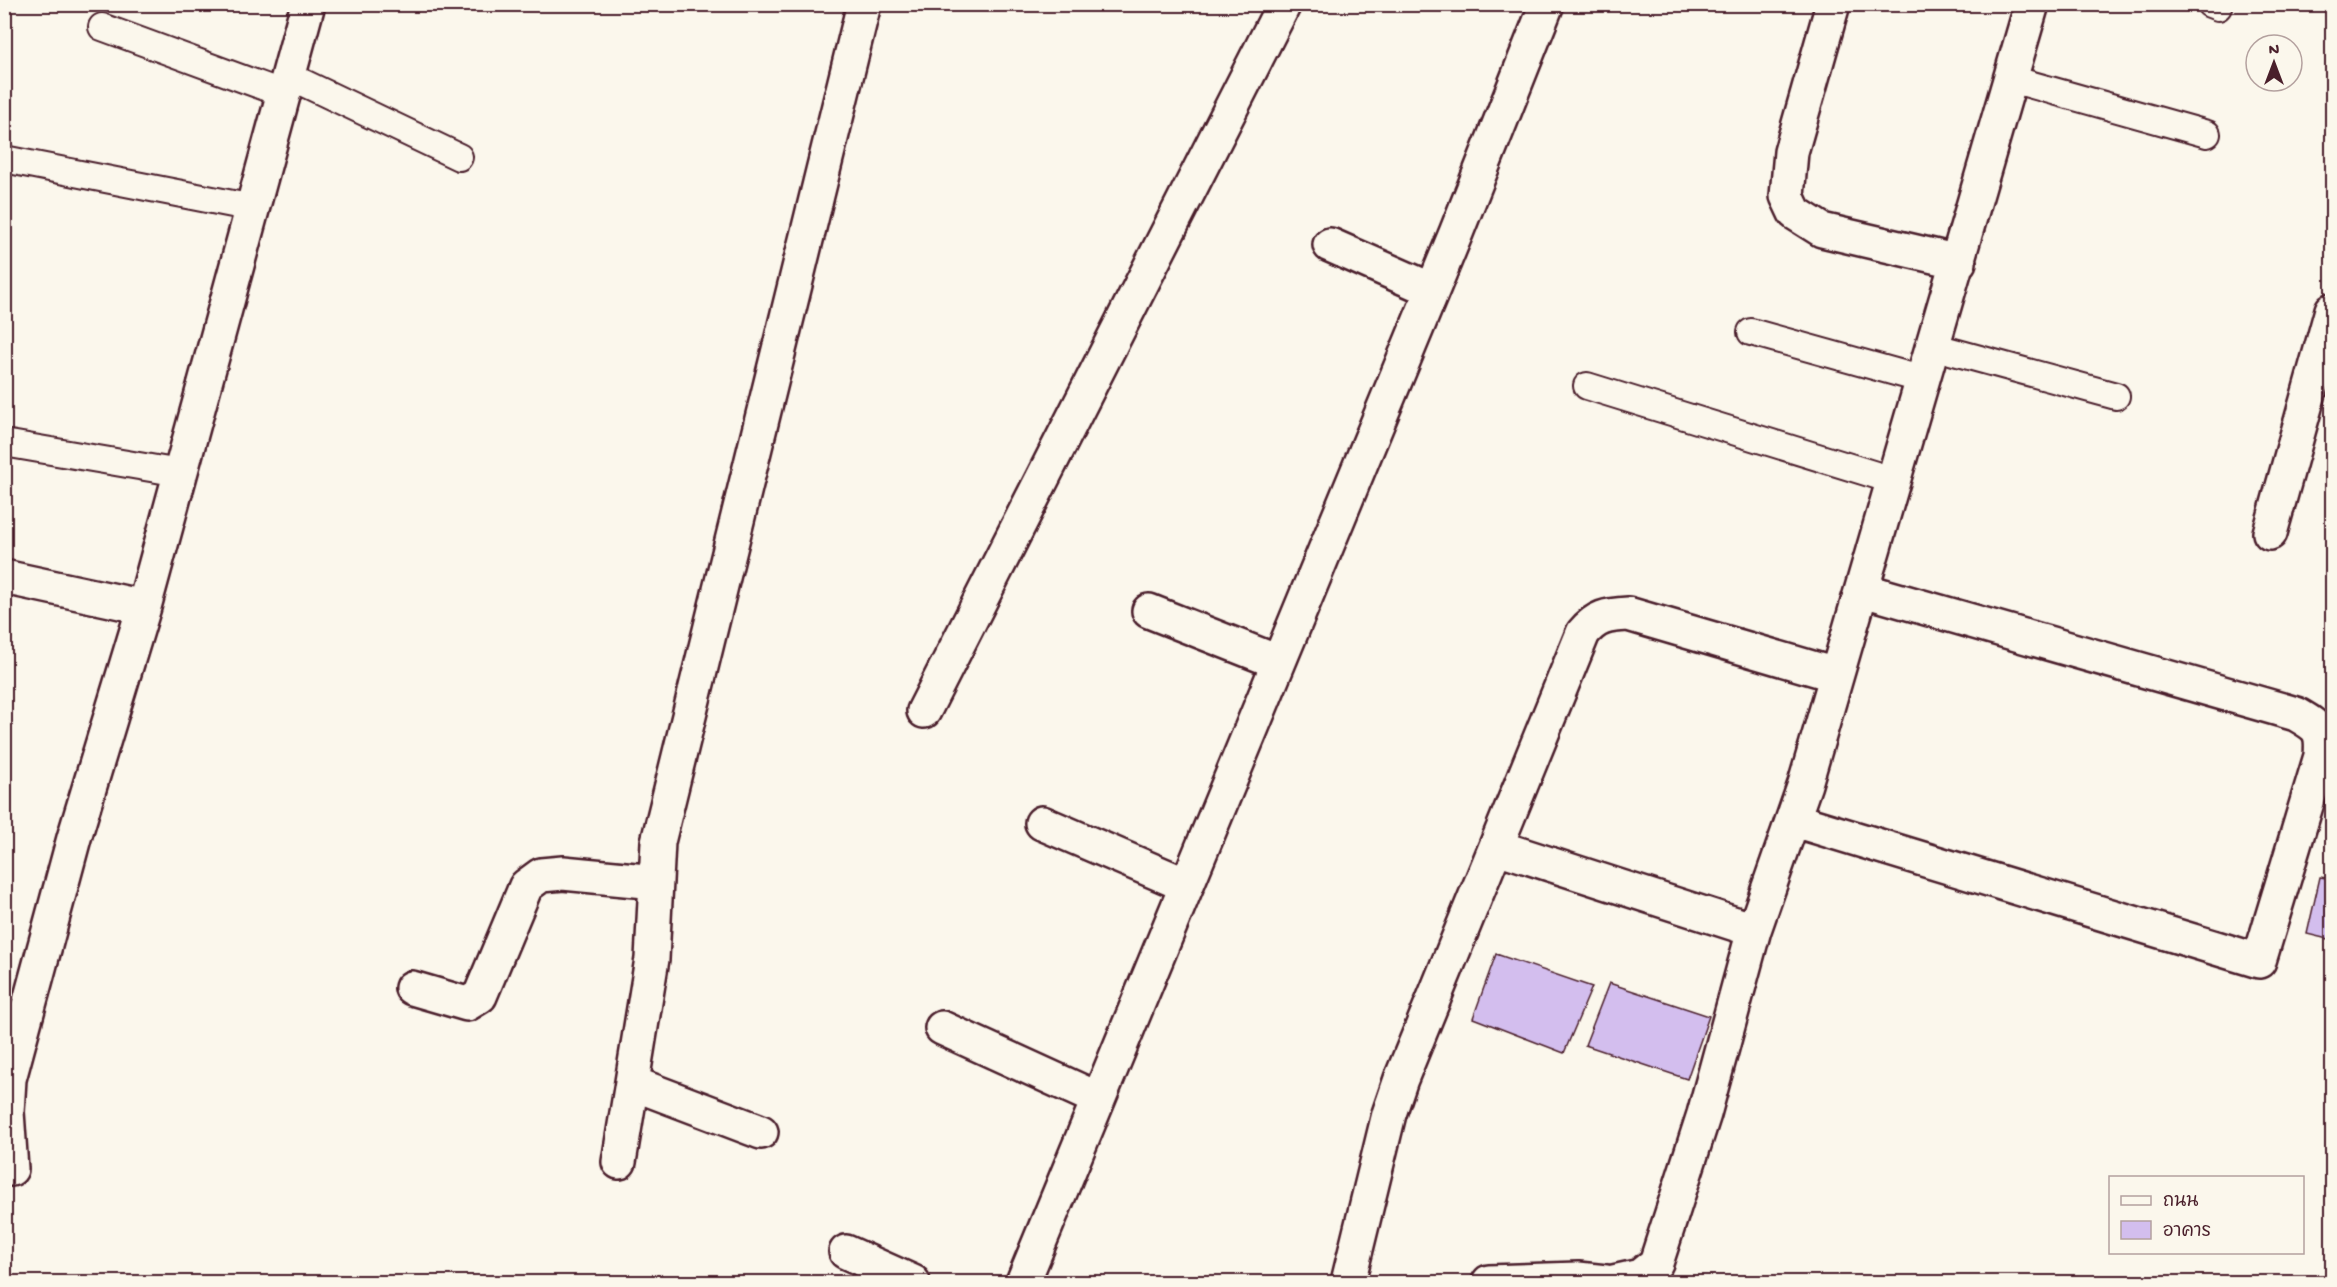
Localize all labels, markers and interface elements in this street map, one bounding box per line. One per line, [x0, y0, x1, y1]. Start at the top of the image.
north arrow [2244, 33, 2304, 93]
text: N [2269, 42, 2280, 61]
legend [2109, 1176, 2304, 1254]
text: ถนน [2163, 1192, 2198, 1213]
text: อาคาร [2163, 1222, 2211, 1243]

